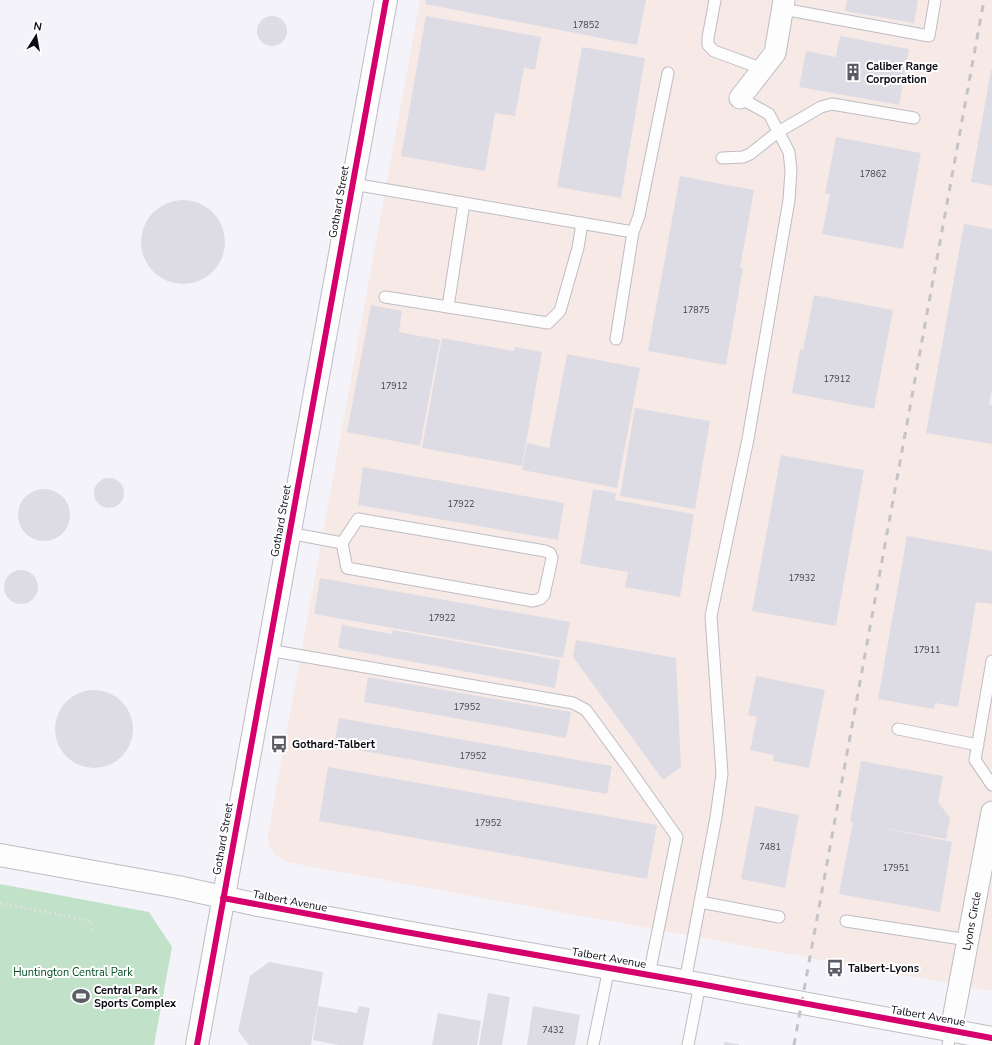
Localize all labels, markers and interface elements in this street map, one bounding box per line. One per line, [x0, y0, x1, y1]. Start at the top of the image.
north arrow [16, 16, 56, 56]
text: N [32, 19, 43, 35]
house number: 17852 [572, 19, 600, 31]
place label: Caliber Range Corporation [866, 59, 938, 87]
building icon: Caliber Range Corporation [843, 62, 863, 82]
street label: Gothard Street [325, 165, 353, 239]
house number: 17862 [859, 168, 887, 180]
house number: 17875 [682, 304, 710, 316]
house number: 17912 [823, 373, 851, 385]
house number: 17912 [380, 380, 408, 392]
street label: Gothard Street [267, 484, 295, 558]
house number: 17922 [447, 498, 475, 510]
house number: 17932 [788, 572, 816, 584]
house number: 17922 [428, 612, 456, 624]
house number: 17911 [913, 644, 941, 656]
house number: 17952 [453, 701, 481, 713]
bus stop icon: Gothard-Talbert [269, 734, 289, 754]
place label: Gothard-Talbert [292, 737, 376, 752]
house number: 17952 [459, 750, 487, 762]
street label: Gothard Street [209, 802, 237, 876]
house number: 17952 [474, 817, 502, 829]
house number: 7481 [759, 841, 781, 853]
house number: 17951 [882, 862, 910, 874]
street label: Talbert Avenue [252, 886, 329, 916]
street label: Lyons Circle [959, 890, 984, 952]
street label: Talbert Avenue [571, 944, 648, 972]
bus stop icon: Talbert-Lyons [825, 958, 845, 978]
place label: Talbert-Lyons [848, 961, 919, 976]
park label: Huntington Central Park [13, 965, 133, 980]
place label: Central Park Sports Complex [94, 983, 177, 1011]
sports icon: Central Park Sports Complex [71, 986, 91, 1006]
street label: Talbert Avenue [890, 1002, 967, 1030]
house number: 7432 [542, 1024, 564, 1036]

